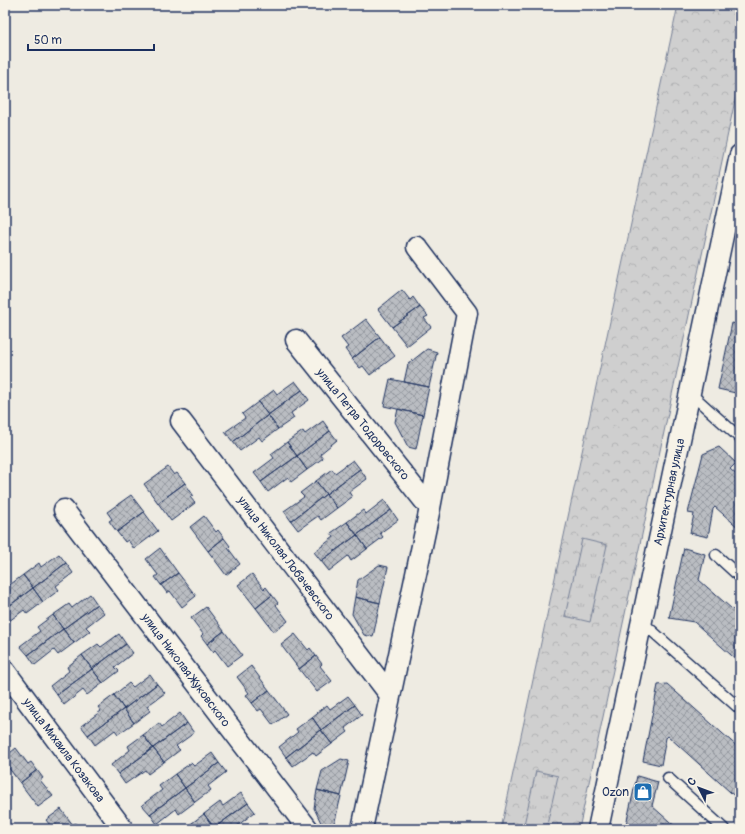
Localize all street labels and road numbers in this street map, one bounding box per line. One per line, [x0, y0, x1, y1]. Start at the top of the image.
street label: улица Петра Тодоровского [312, 365, 413, 484]
street label: Архитектурная улица [651, 437, 688, 547]
street label: улица Николая Лобачевского [233, 493, 337, 624]
street label: улица Николая Жуковского [137, 610, 234, 730]
street label: улица Михаила Козакова [19, 694, 108, 806]

